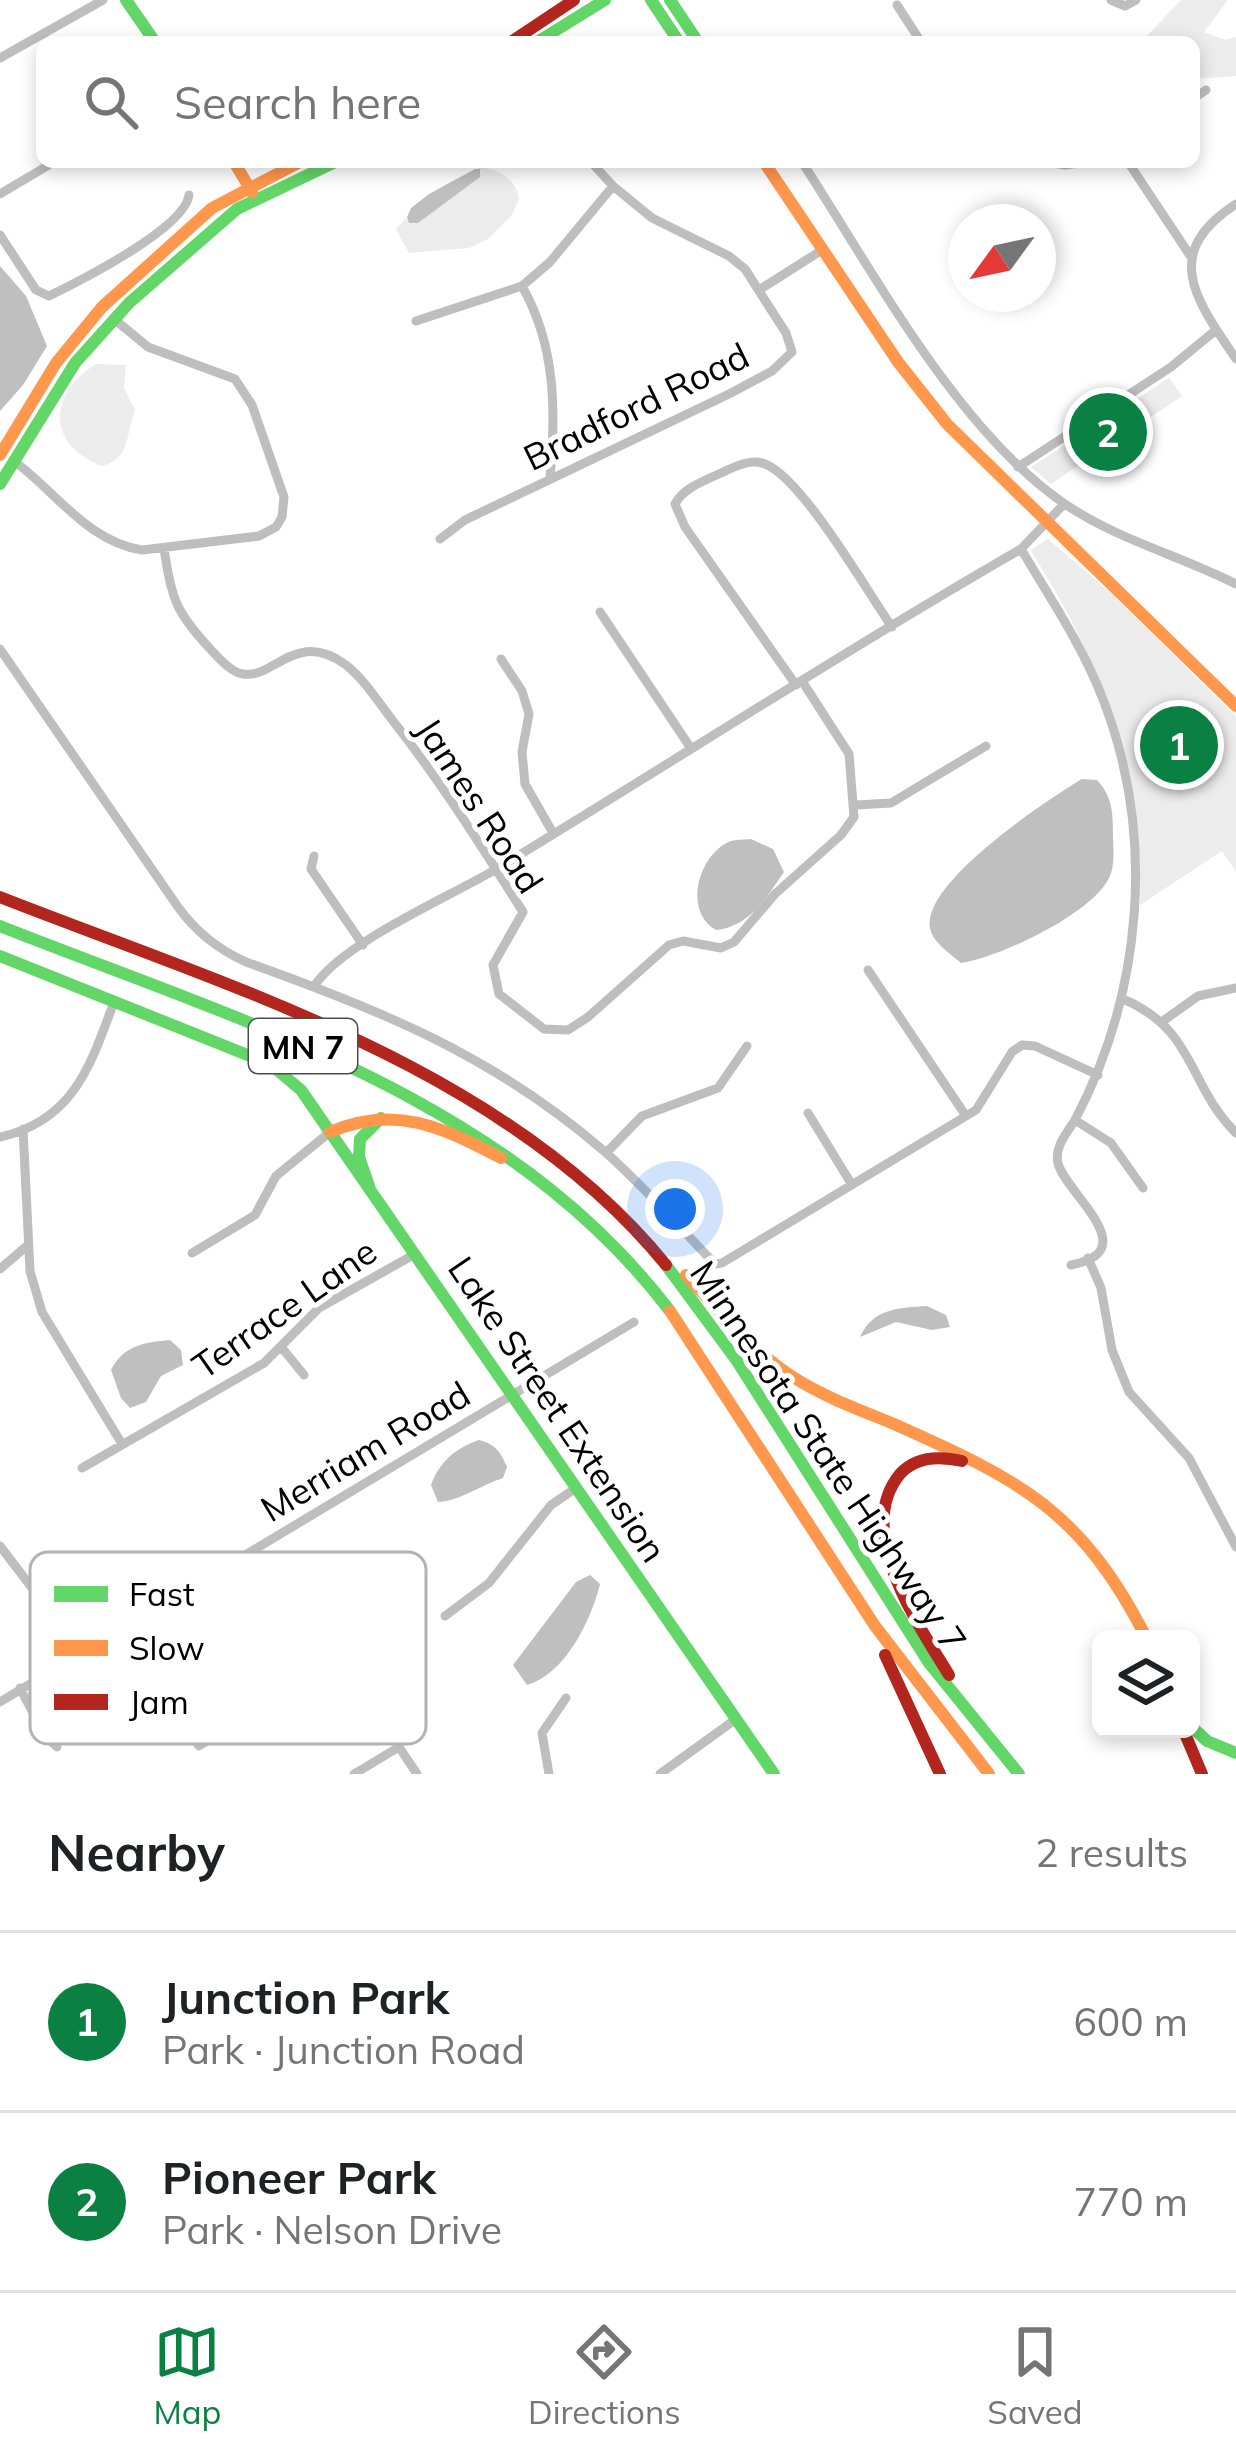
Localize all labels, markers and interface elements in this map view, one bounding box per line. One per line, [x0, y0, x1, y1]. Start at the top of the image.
search box [36, 36, 1200, 168]
icon: search [78, 69, 144, 135]
text: Search here [174, 74, 421, 130]
north arrow [948, 204, 1056, 312]
street label: Bradford Road [516, 332, 756, 480]
pin: 2 [1069, 387, 1147, 477]
pin: 1 [1140, 700, 1218, 790]
street label: James Road [407, 709, 553, 901]
road number: MN 7 [249, 1019, 357, 1073]
your location [645, 1179, 705, 1239]
street label: Terrace Lane [183, 1228, 385, 1388]
street label: Lake Street Extension [439, 1248, 677, 1570]
street label: Minnesota State Highway 7 [681, 1252, 977, 1660]
street label: Merriam Road [252, 1371, 478, 1531]
legend [30, 1552, 426, 1744]
text: Fast [129, 1573, 194, 1614]
text: Slow [129, 1627, 205, 1668]
map controls [1092, 1630, 1200, 1738]
button: layers [1092, 1630, 1200, 1738]
text: Jam [129, 1681, 189, 1722]
text: Nearby [48, 1820, 225, 1884]
text: 2 results [1035, 1828, 1188, 1877]
text: Junction Park [162, 1969, 449, 2025]
text: 1 [75, 1997, 99, 2046]
text: 600 m [1073, 1997, 1188, 2046]
text: Park · Junction Road [162, 2025, 525, 2074]
text: Pioneer Park [162, 2149, 436, 2205]
text: 2 [75, 2177, 99, 2226]
text: 770 m [1073, 2177, 1188, 2226]
text: Park · Nelson Drive [162, 2205, 502, 2254]
tab: Map [153, 2319, 221, 2432]
tab: Directions [528, 2319, 681, 2432]
tab: Saved [987, 2319, 1083, 2432]

